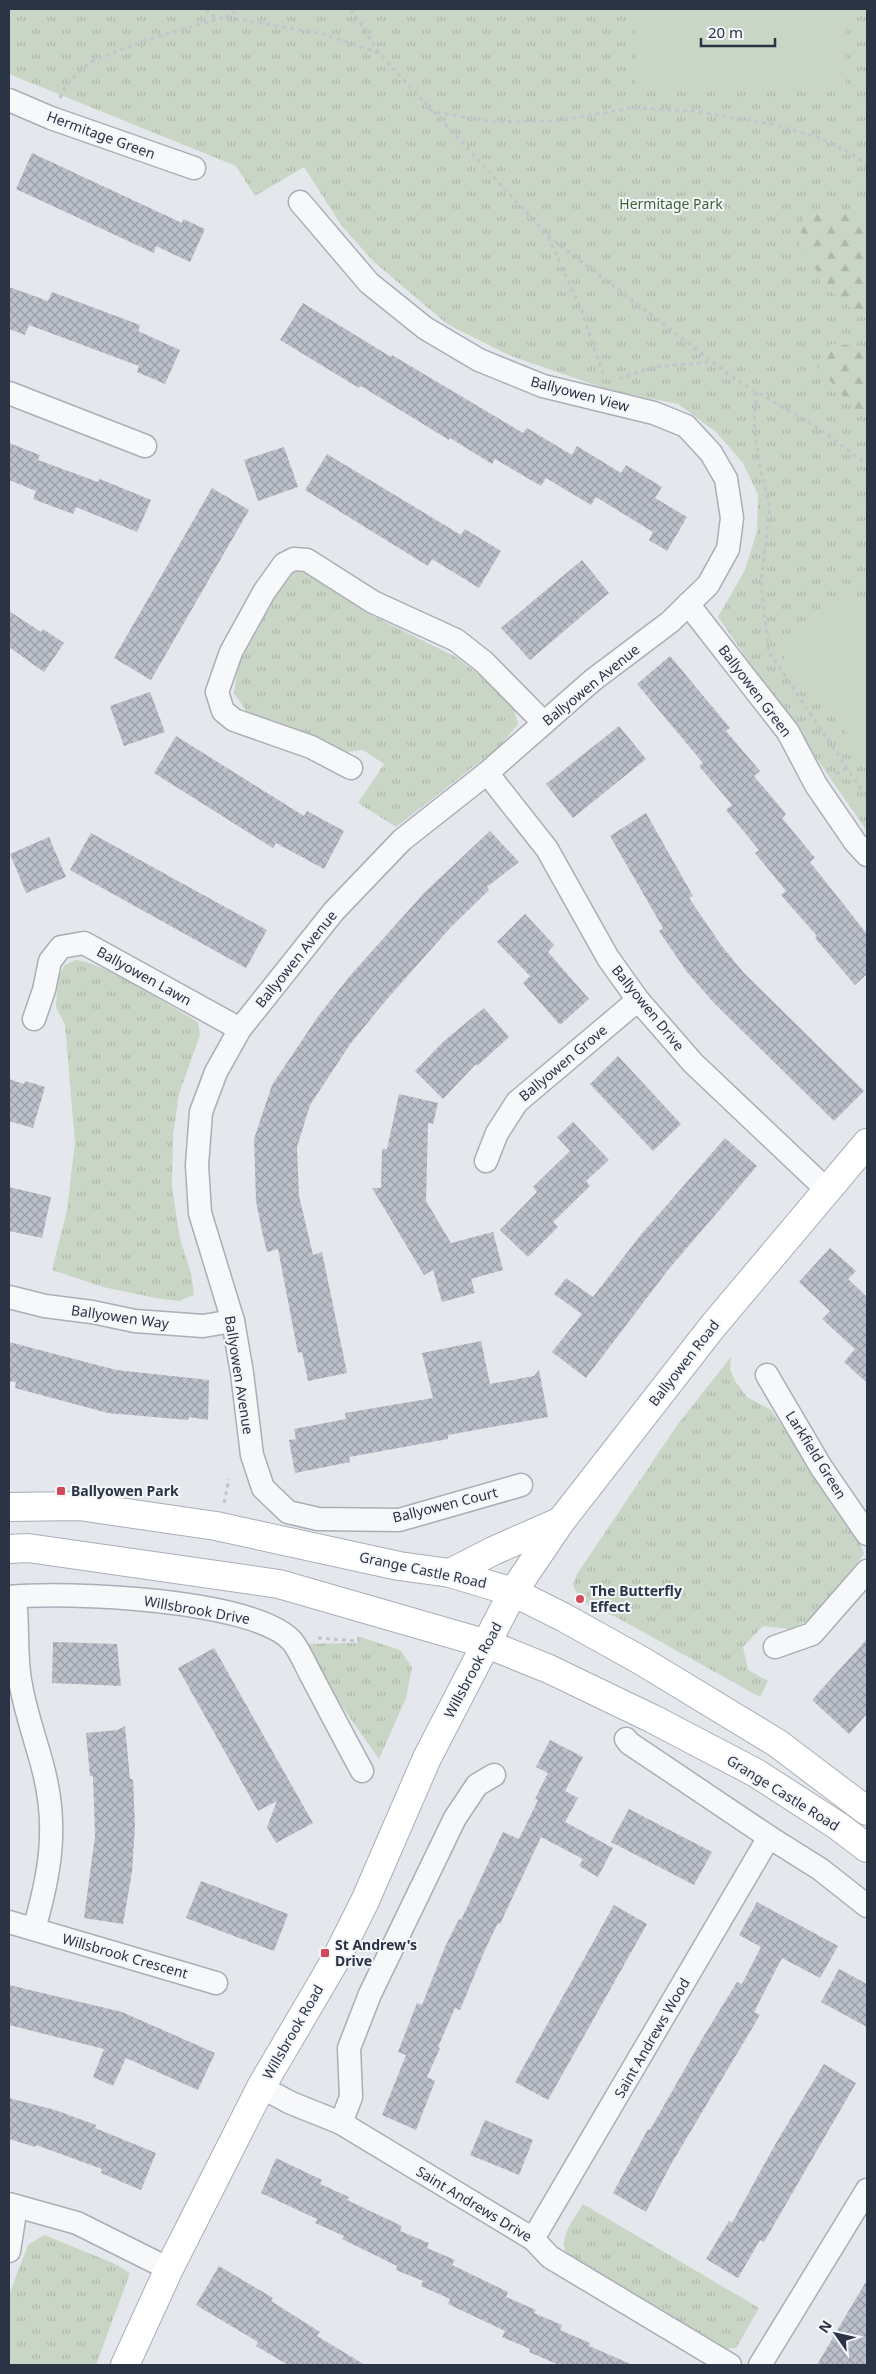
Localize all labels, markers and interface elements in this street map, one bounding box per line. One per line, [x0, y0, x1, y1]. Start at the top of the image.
scale bar [701, 15, 775, 47]
text: 20 m [708, 22, 743, 42]
street label: Hermitage Green [44, 106, 158, 163]
park label: Hermitage Park [619, 194, 723, 213]
street label: Ballyowen View [529, 371, 632, 416]
street label: Ballyowen Avenue [538, 639, 643, 730]
street label: Ballyowen Green [714, 641, 796, 741]
street label: Ballyowen Avenue [251, 906, 341, 1011]
street label: Ballyowen Lawn [93, 942, 195, 1009]
street label: Ballyowen Drive [608, 961, 689, 1055]
street label: Ballyowen Grove [515, 1020, 611, 1105]
street label: Ballyowen Way [70, 1300, 171, 1333]
street label: Ballyowen Avenue [221, 1314, 258, 1436]
street label: Ballyowen Road [644, 1316, 723, 1410]
street label: Larkfield Green [782, 1407, 851, 1503]
place label: Ballyowen Park [71, 1481, 179, 1500]
street label: Ballyowen Court [390, 1482, 499, 1527]
marker: Ballyowen Park [55, 1485, 67, 1497]
street label: Grange Castle Road [358, 1547, 488, 1592]
place label: The Butterfly Effect [590, 1581, 682, 1616]
street label: Willsbrook Drive [143, 1591, 252, 1628]
marker: The Butterfly Effect [574, 1593, 586, 1605]
street label: Willsbrook Road [439, 1618, 506, 1721]
street label: Grange Castle Road [723, 1750, 843, 1835]
street label: Willsbrook Crescent [60, 1928, 190, 1983]
place label: St Andrew's Drive [335, 1935, 417, 1970]
marker: St Andrew's Drive [319, 1947, 331, 1959]
street label: Saint Andrews Wood [609, 1974, 694, 2101]
street label: Willsbrook Road [258, 1981, 327, 2083]
street label: Saint Andrews Drive [413, 2161, 536, 2246]
north arrow [811, 2309, 861, 2359]
text: N [814, 2316, 836, 2336]

